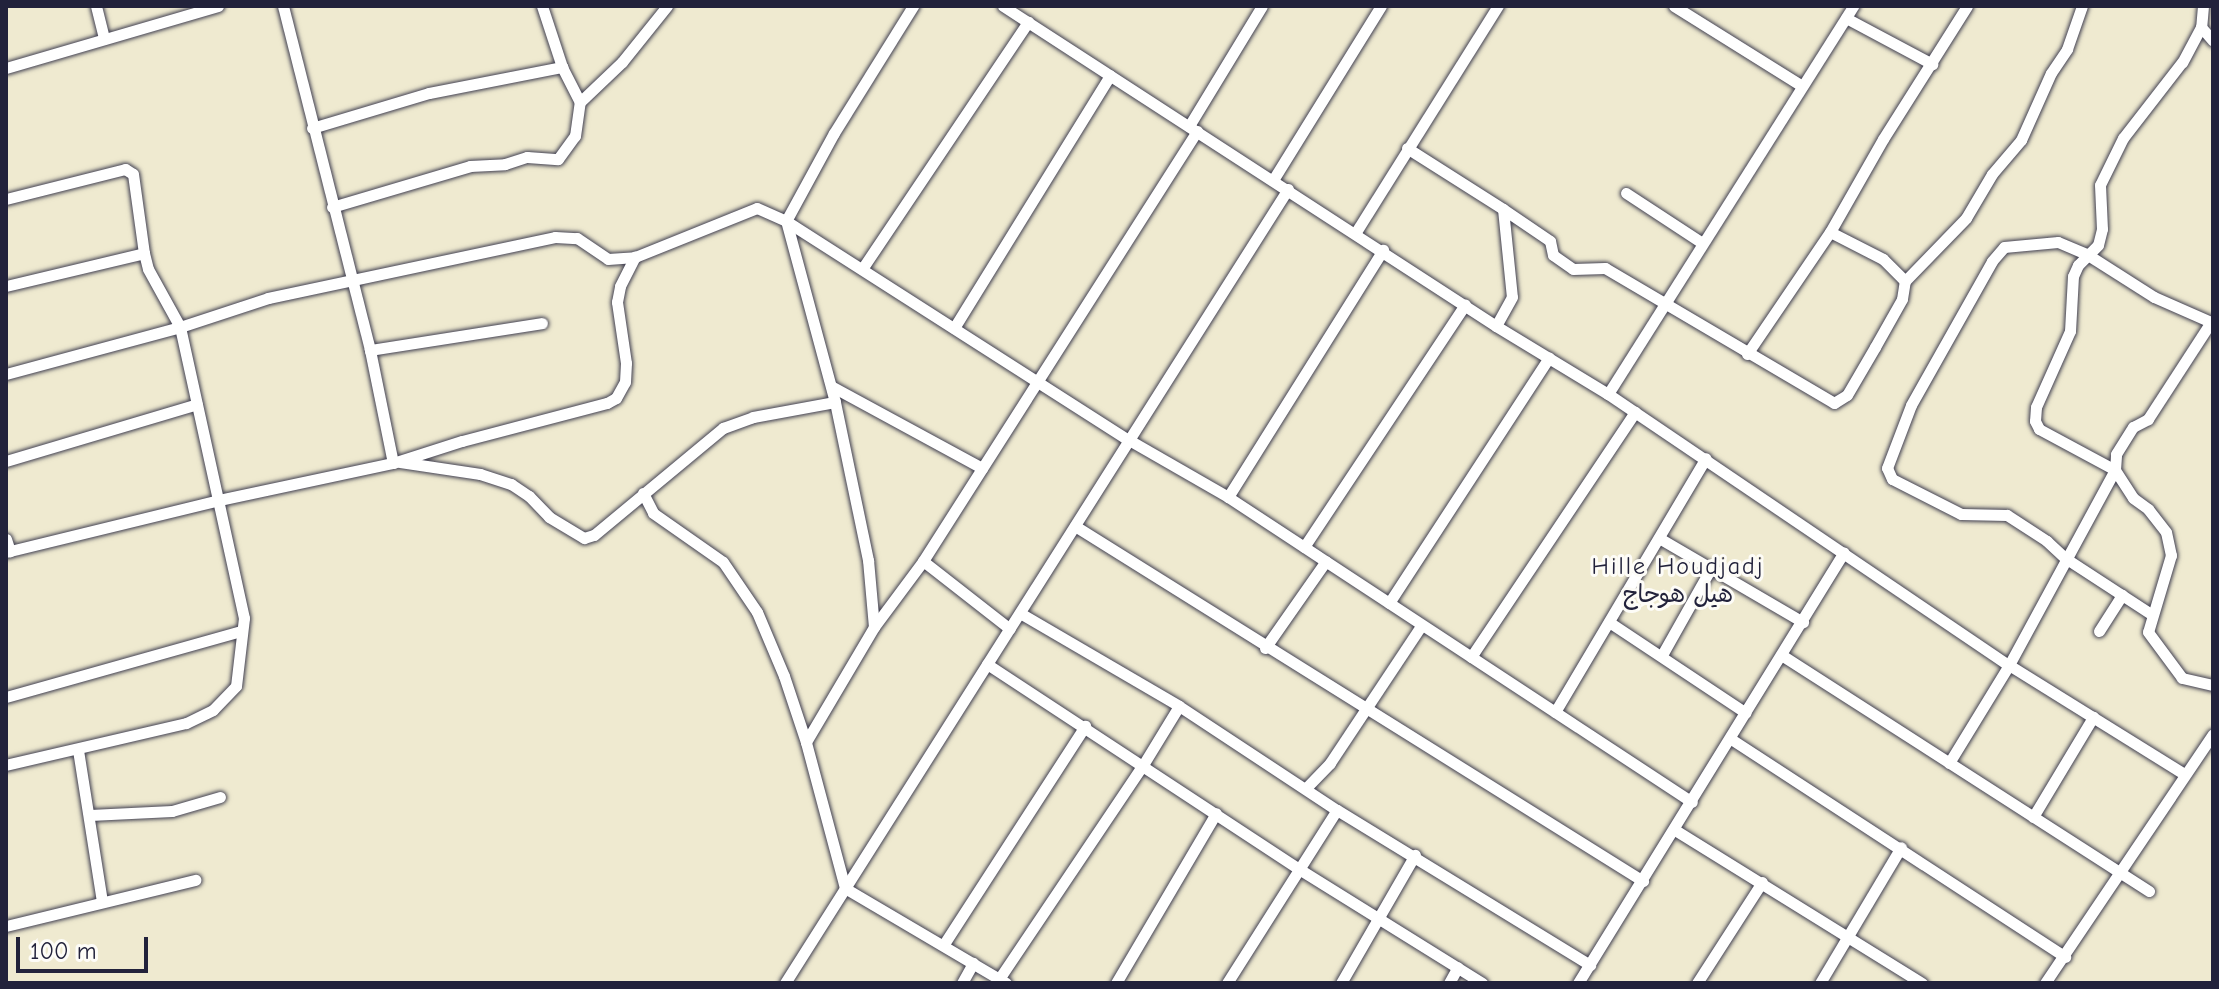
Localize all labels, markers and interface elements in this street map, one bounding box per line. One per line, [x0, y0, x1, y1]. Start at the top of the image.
district label: Hille Houdjadj هيل هوجاج [1592, 553, 1764, 609]
scale bar [20, 921, 152, 971]
text: 100 m [30, 937, 97, 965]

